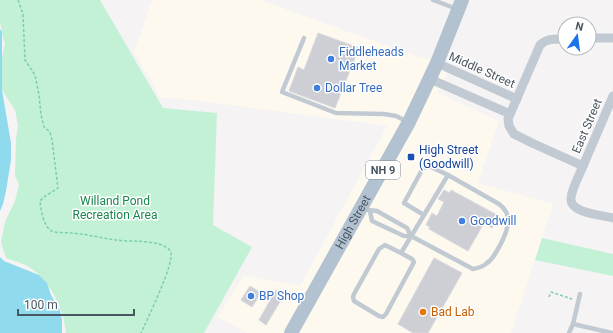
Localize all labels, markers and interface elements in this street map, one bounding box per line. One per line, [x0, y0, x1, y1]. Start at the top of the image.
north arrow [557, 16, 597, 56]
text: N [574, 20, 585, 34]
place label: Fiddleheads Market [339, 45, 404, 73]
street label: Middle Street [447, 49, 517, 91]
marker: Fiddleheads Market [326, 54, 336, 64]
place label: Dollar Tree [325, 81, 382, 95]
marker: Dollar Tree [312, 83, 322, 93]
street label: East Street [569, 96, 605, 155]
place label: High Street (Goodwill) [419, 143, 479, 171]
marker: High Street (Goodwill) [406, 152, 416, 162]
road number: NH 9 [366, 161, 400, 179]
street label: High Street [332, 193, 374, 252]
park label: Willand Pond Recreation Area [73, 194, 157, 222]
place label: Goodwill [470, 214, 516, 228]
marker: Goodwill [457, 216, 467, 226]
place label: BP Shop [259, 289, 305, 303]
scale bar [18, 291, 134, 317]
marker: BP Shop [246, 291, 256, 301]
text: 100 m [24, 298, 58, 312]
place label: Bad Lab [431, 305, 475, 319]
marker: Bad Lab [418, 307, 428, 317]

